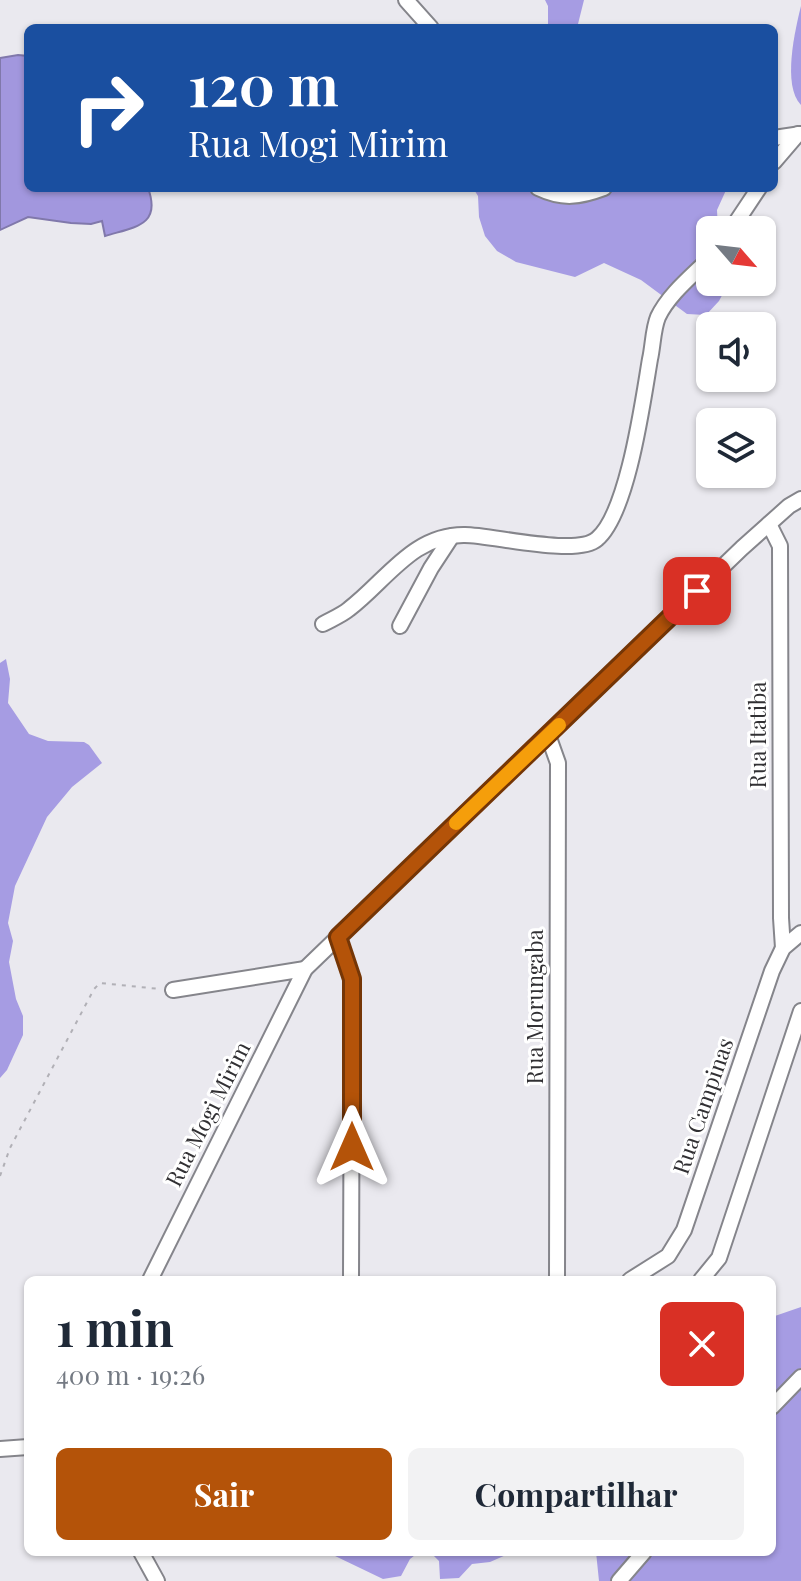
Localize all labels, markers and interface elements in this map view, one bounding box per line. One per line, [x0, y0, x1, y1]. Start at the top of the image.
text: 120 m [188, 46, 339, 121]
icon: right [56, 56, 160, 160]
text: Rua Mogi Mirim [188, 118, 448, 166]
north arrow [696, 216, 776, 296]
map controls [696, 216, 776, 488]
button: sound [696, 312, 776, 392]
button: layers [696, 408, 776, 488]
pin [663, 557, 731, 625]
icon: arrive [675, 569, 719, 613]
street label: Rua Itatiba [742, 682, 772, 788]
street label: Rua Morungaba [519, 929, 549, 1085]
street label: Rua Campinas [665, 1034, 739, 1178]
street label: Rua Mogi Mirim [158, 1036, 257, 1191]
position arrow [310, 1105, 394, 1189]
text: 1 min [56, 1295, 174, 1359]
button: close [660, 1302, 744, 1386]
text: 400 m · 19:26 [56, 1357, 205, 1392]
button: Sair [56, 1448, 392, 1540]
button: Compartilhar [408, 1448, 744, 1540]

